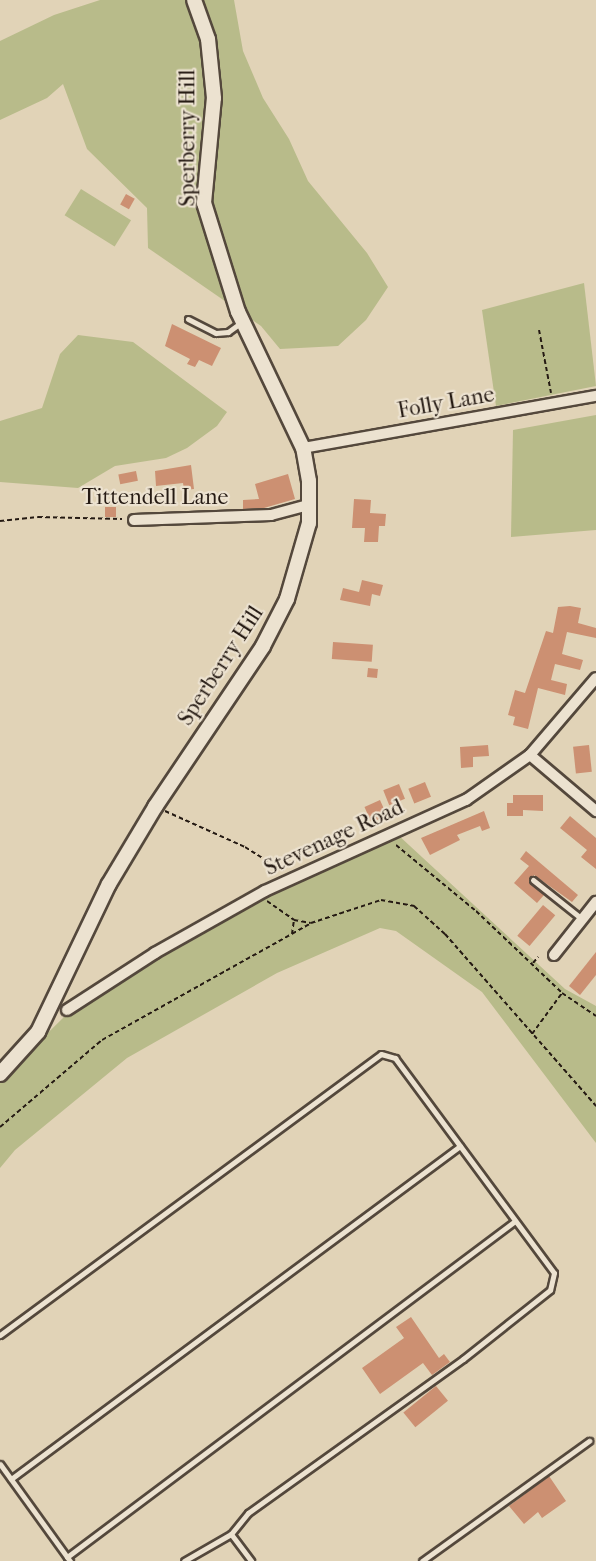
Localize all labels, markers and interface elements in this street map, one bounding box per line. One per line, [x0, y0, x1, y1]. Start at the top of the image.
street label: Sperberry Hill [175, 69, 201, 207]
street label: Folly Lane [395, 382, 497, 424]
street label: Tittendell Lane [82, 485, 228, 511]
street label: Sperberry Hill [173, 601, 269, 731]
street label: Stevenage Road [260, 794, 408, 882]

